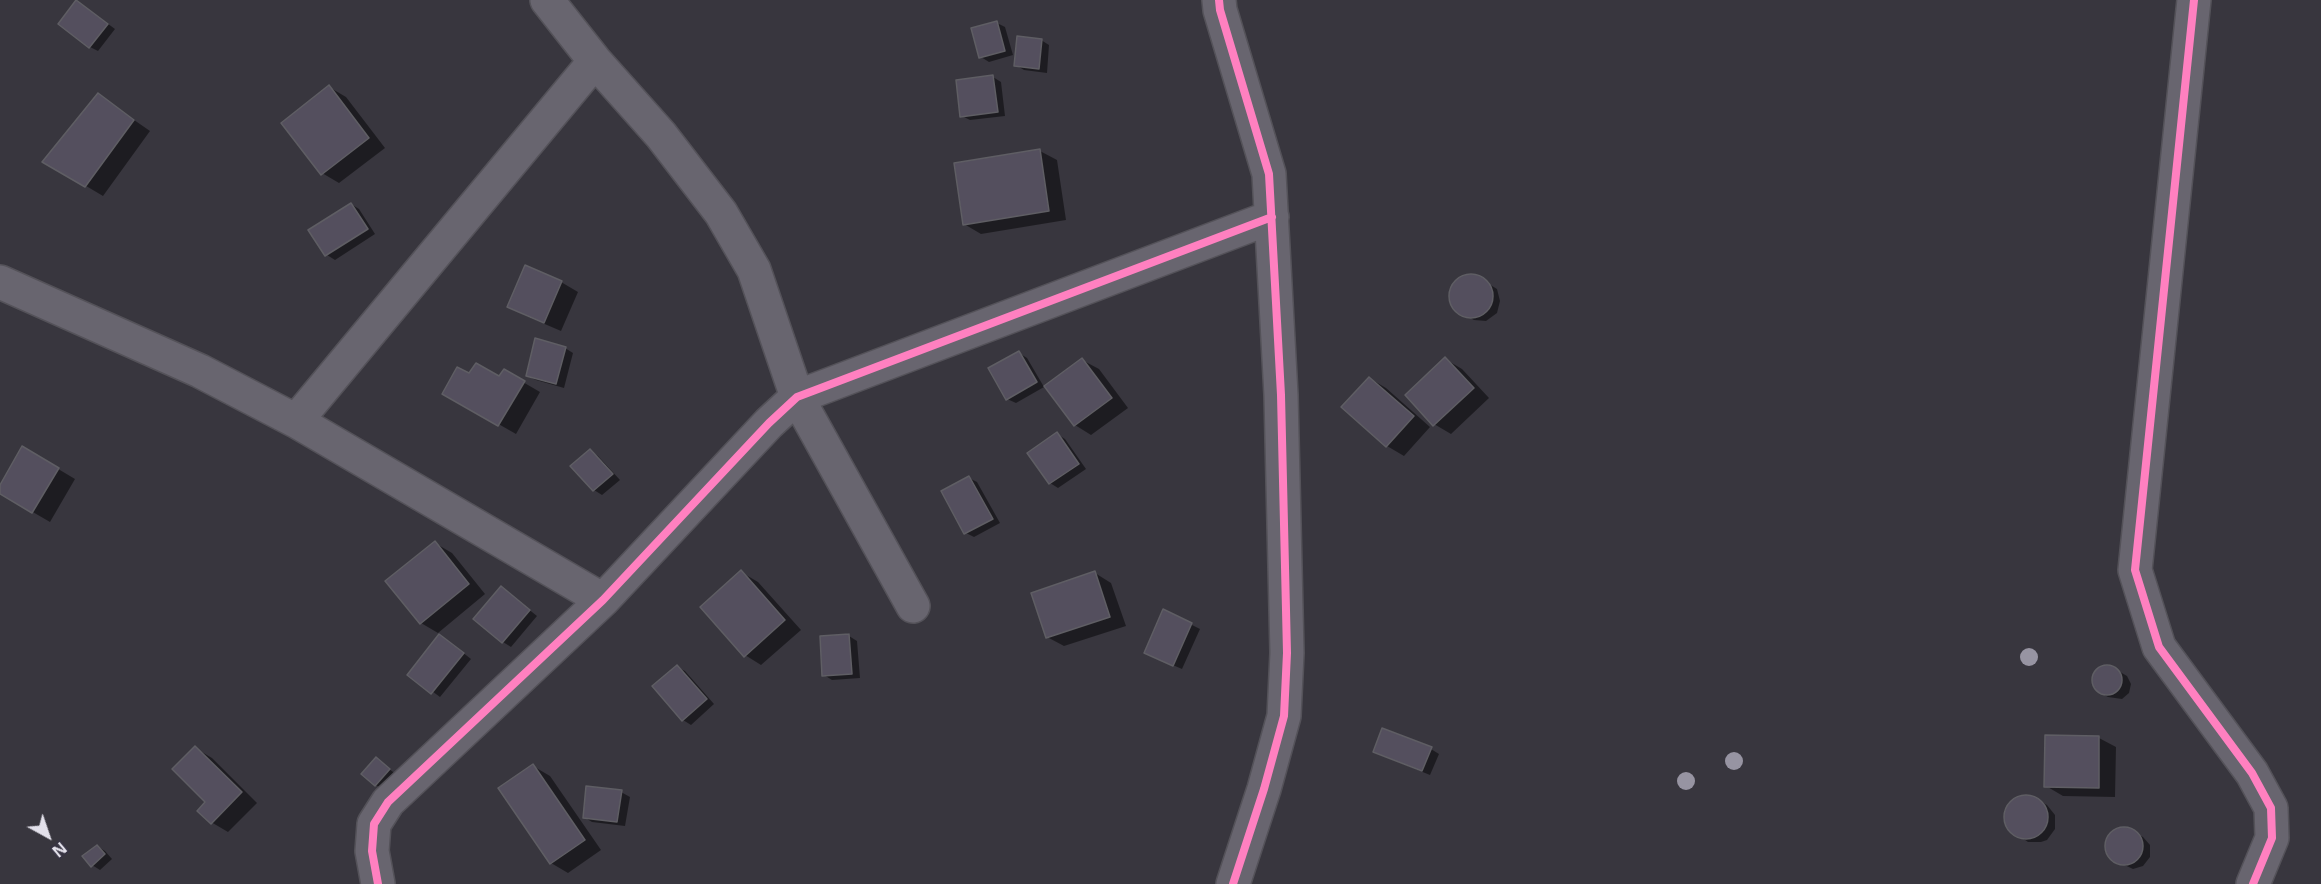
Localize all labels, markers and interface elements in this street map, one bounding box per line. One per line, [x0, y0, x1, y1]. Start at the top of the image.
north arrow [18, 806, 78, 866]
text: N [48, 837, 72, 862]

